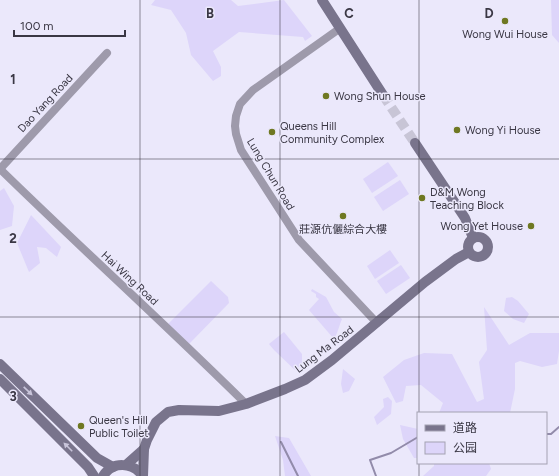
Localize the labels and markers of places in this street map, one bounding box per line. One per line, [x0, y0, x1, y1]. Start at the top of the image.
marker: Wong Wui House [500, 16, 510, 26]
place label: Wong Wui House [462, 28, 548, 41]
place label: Wong Shun House [334, 90, 426, 103]
marker: Wong Shun House [321, 91, 331, 101]
place label: Queens Hill Community Complex [280, 120, 385, 146]
place label: Wong Yi House [465, 124, 541, 137]
marker: Wong Yi House [452, 125, 462, 135]
marker: Queens Hill Community Complex [267, 127, 277, 137]
place label: D&M Wong Teaching Block [430, 186, 504, 212]
marker: D&M Wong Teaching Block [417, 193, 427, 203]
marker: 莊源伉儷綜合大樓 [338, 211, 348, 221]
place label: Wong Yet House [440, 220, 523, 233]
marker: Wong Yet House [526, 221, 536, 231]
place label: 莊源伉儷綜合大樓 [299, 223, 387, 236]
place label: Queen's Hill Public Toilet [89, 414, 148, 440]
marker: Queen's Hill Public Toilet [76, 421, 86, 431]

